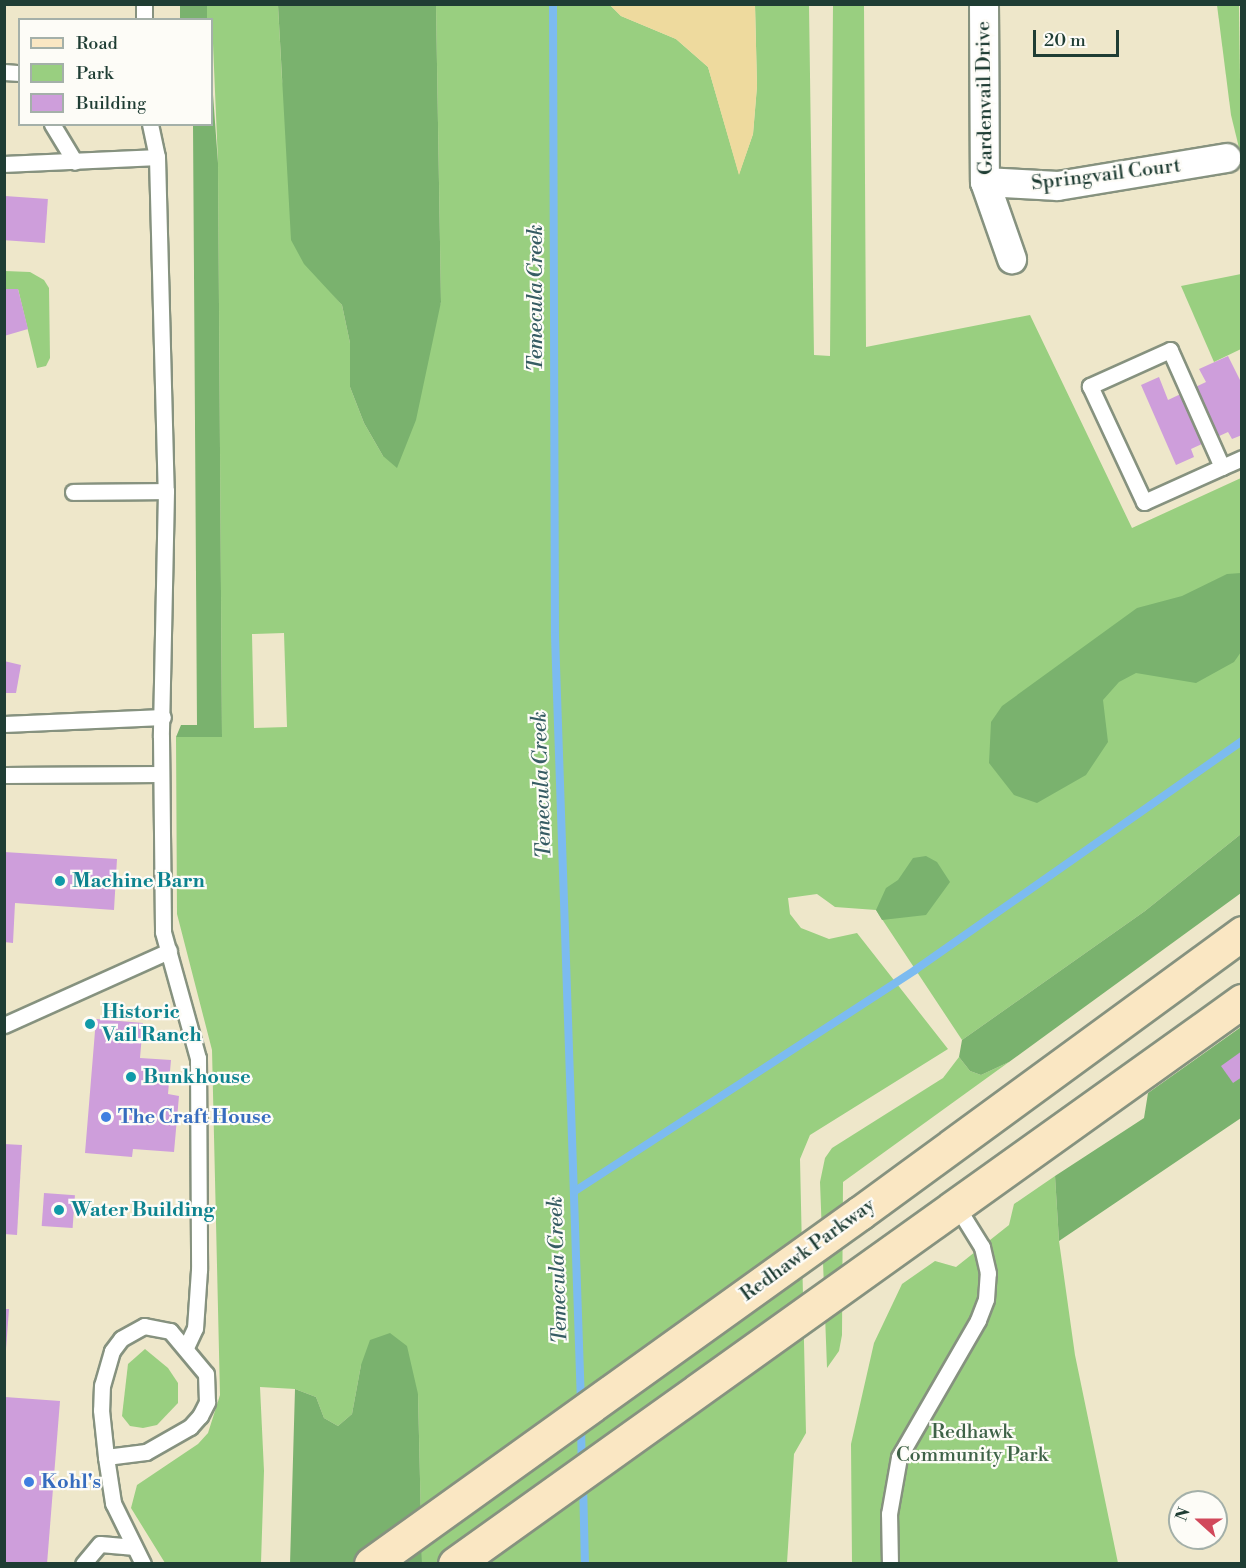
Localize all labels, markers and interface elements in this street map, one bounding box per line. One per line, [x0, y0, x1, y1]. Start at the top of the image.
legend [18, 18, 213, 126]
scale bar [1036, 18, 1122, 56]
street label: Gardenvail Drive [972, 21, 998, 175]
text: 20 m [1044, 29, 1086, 52]
text: Road [76, 32, 118, 55]
text: Park [76, 62, 113, 85]
text: Building [76, 92, 146, 115]
street label: Springvail Court [1030, 154, 1182, 196]
water label: Temecula Creek [523, 224, 549, 372]
water label: Temecula Creek [527, 711, 557, 859]
place label: Machine Barn [72, 869, 205, 893]
marker: Machine Barn [53, 874, 67, 888]
place label: Historic Vail Ranch [102, 1000, 202, 1047]
marker: Historic Vail Ranch [83, 1017, 97, 1031]
place label: Bunkhouse [143, 1065, 251, 1089]
marker: Bunkhouse [124, 1070, 138, 1084]
place label: The Craft House [118, 1105, 271, 1129]
marker: The Craft House [99, 1110, 113, 1124]
street label: Redhawk Parkway [736, 1193, 880, 1307]
water label: Temecula Creek [543, 1196, 573, 1344]
place label: Water Building [71, 1198, 215, 1222]
marker: Water Building [52, 1203, 66, 1217]
park label: Redhawk Community Park [896, 1421, 1048, 1468]
place label: Kohl's [41, 1470, 101, 1494]
marker: Kohl's [22, 1475, 36, 1489]
north arrow [1168, 1490, 1228, 1550]
text: N [1171, 1505, 1195, 1524]

